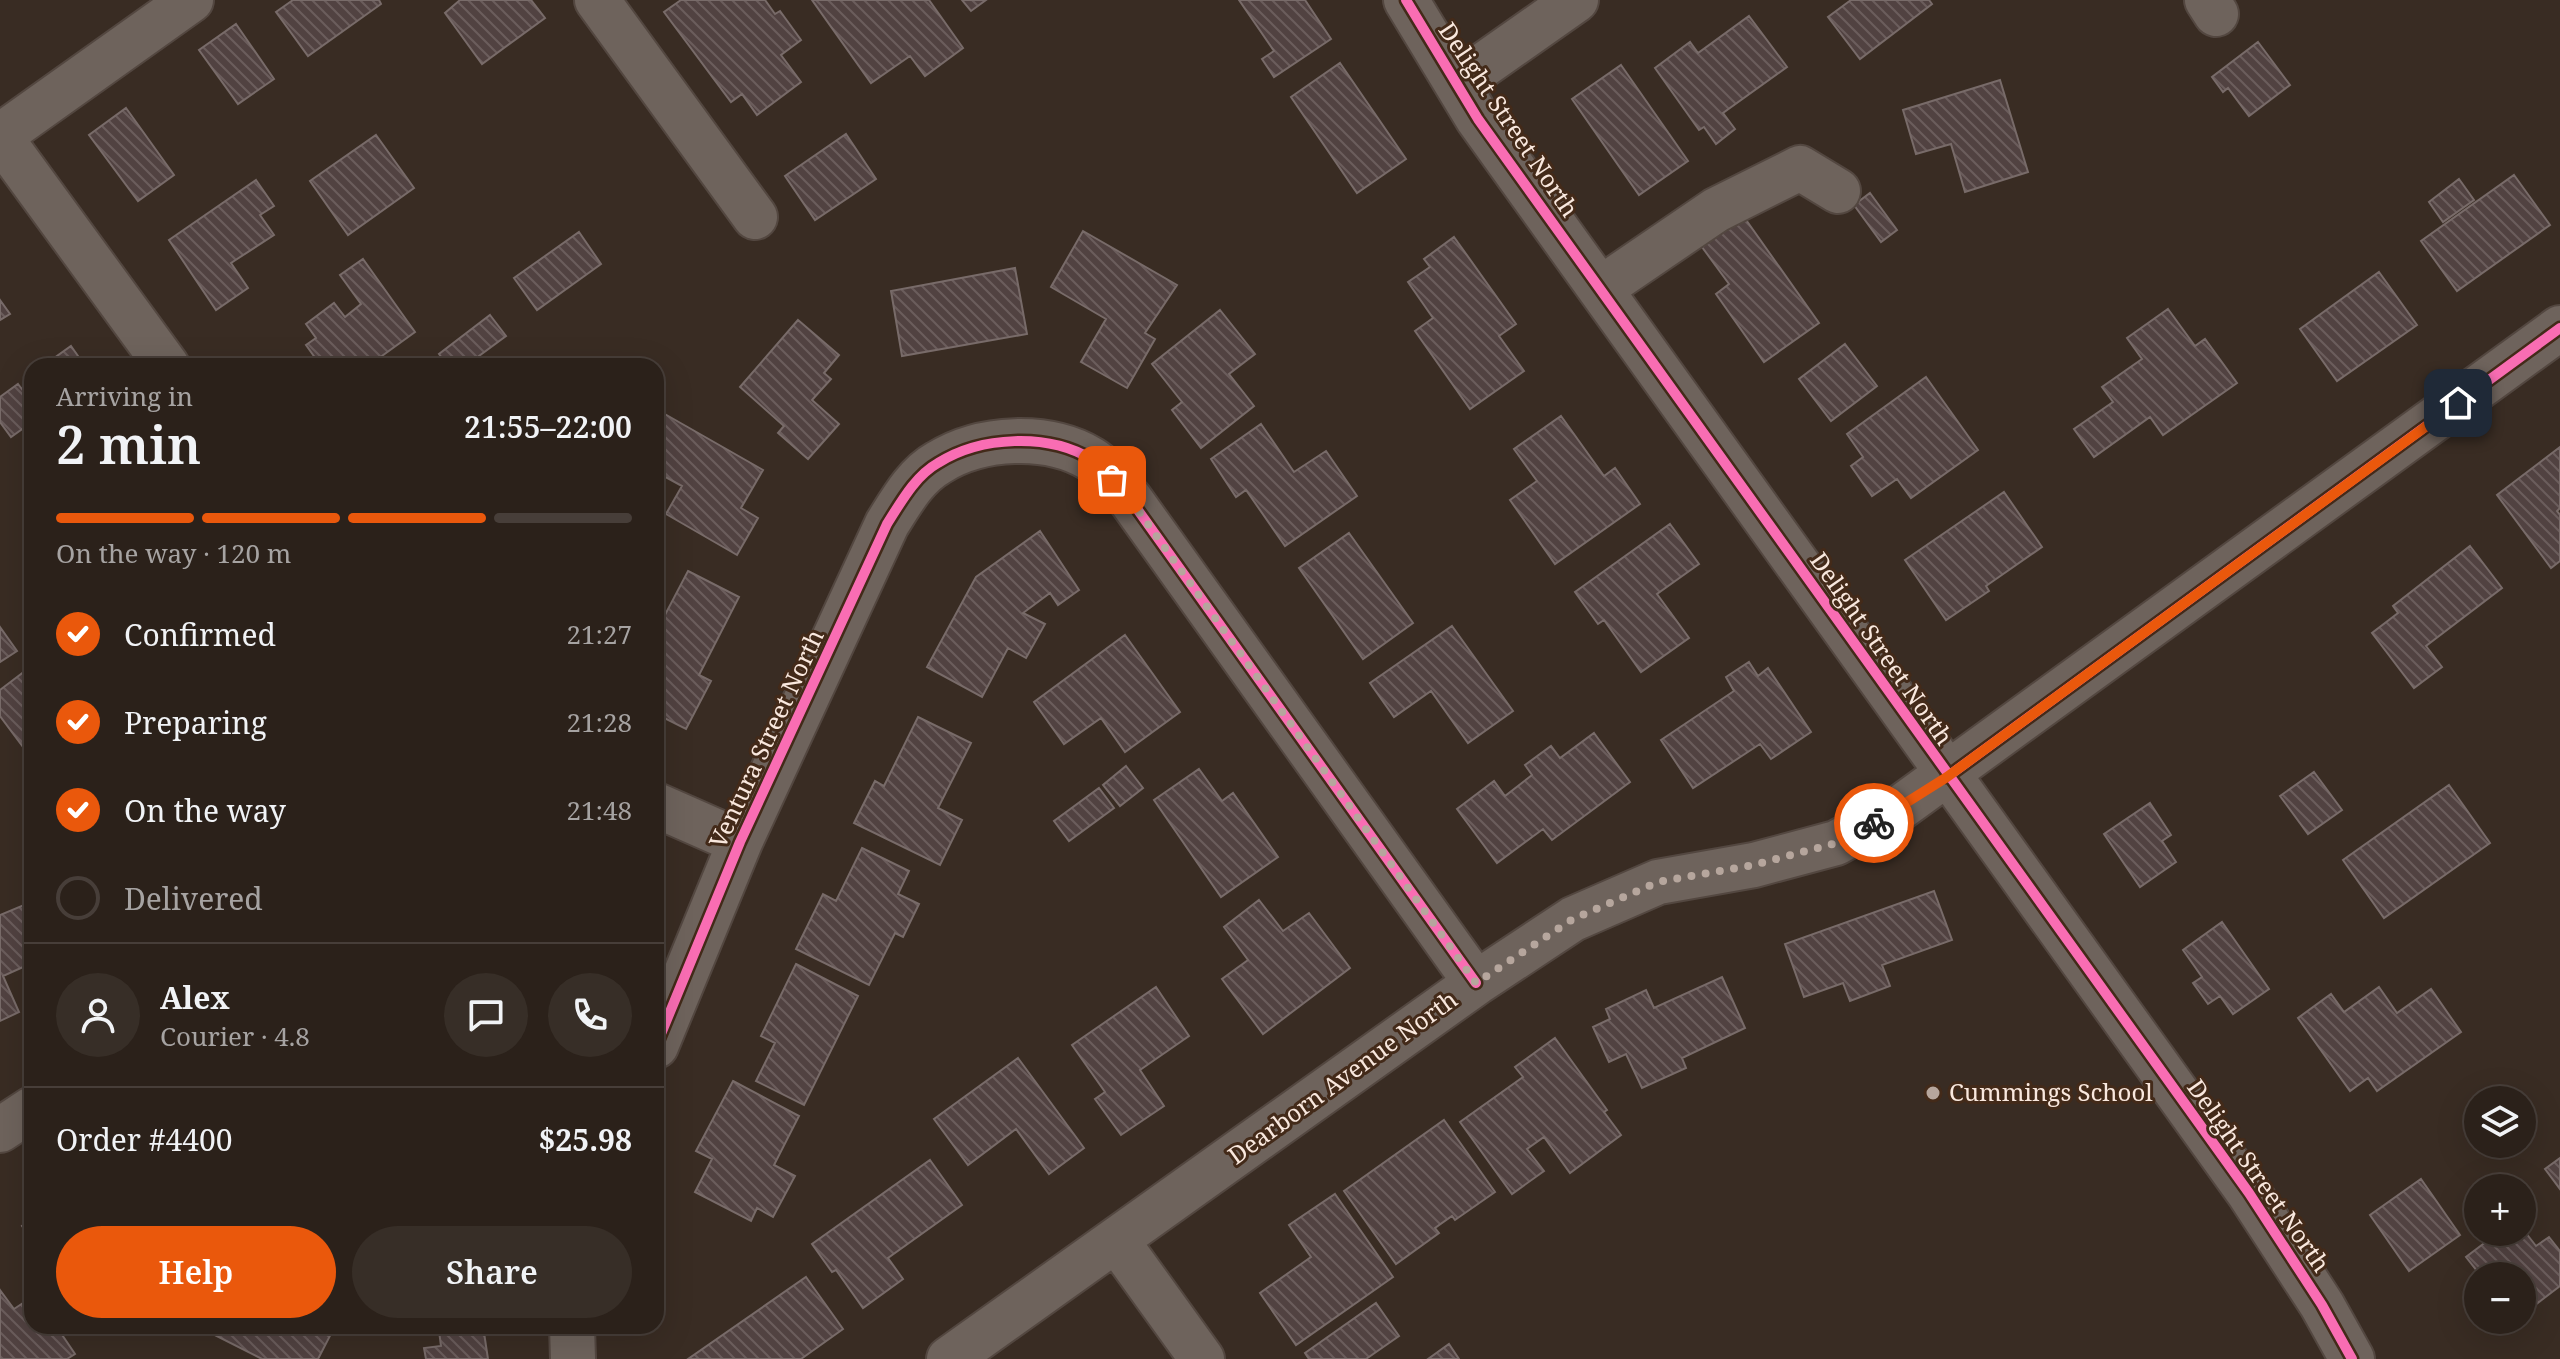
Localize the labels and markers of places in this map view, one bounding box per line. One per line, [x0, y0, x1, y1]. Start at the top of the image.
pin [2424, 369, 2492, 437]
pin [1078, 446, 1146, 514]
place label: Cummings School [1949, 1075, 2153, 1108]
marker: Cummings School [1924, 1084, 1942, 1102]

